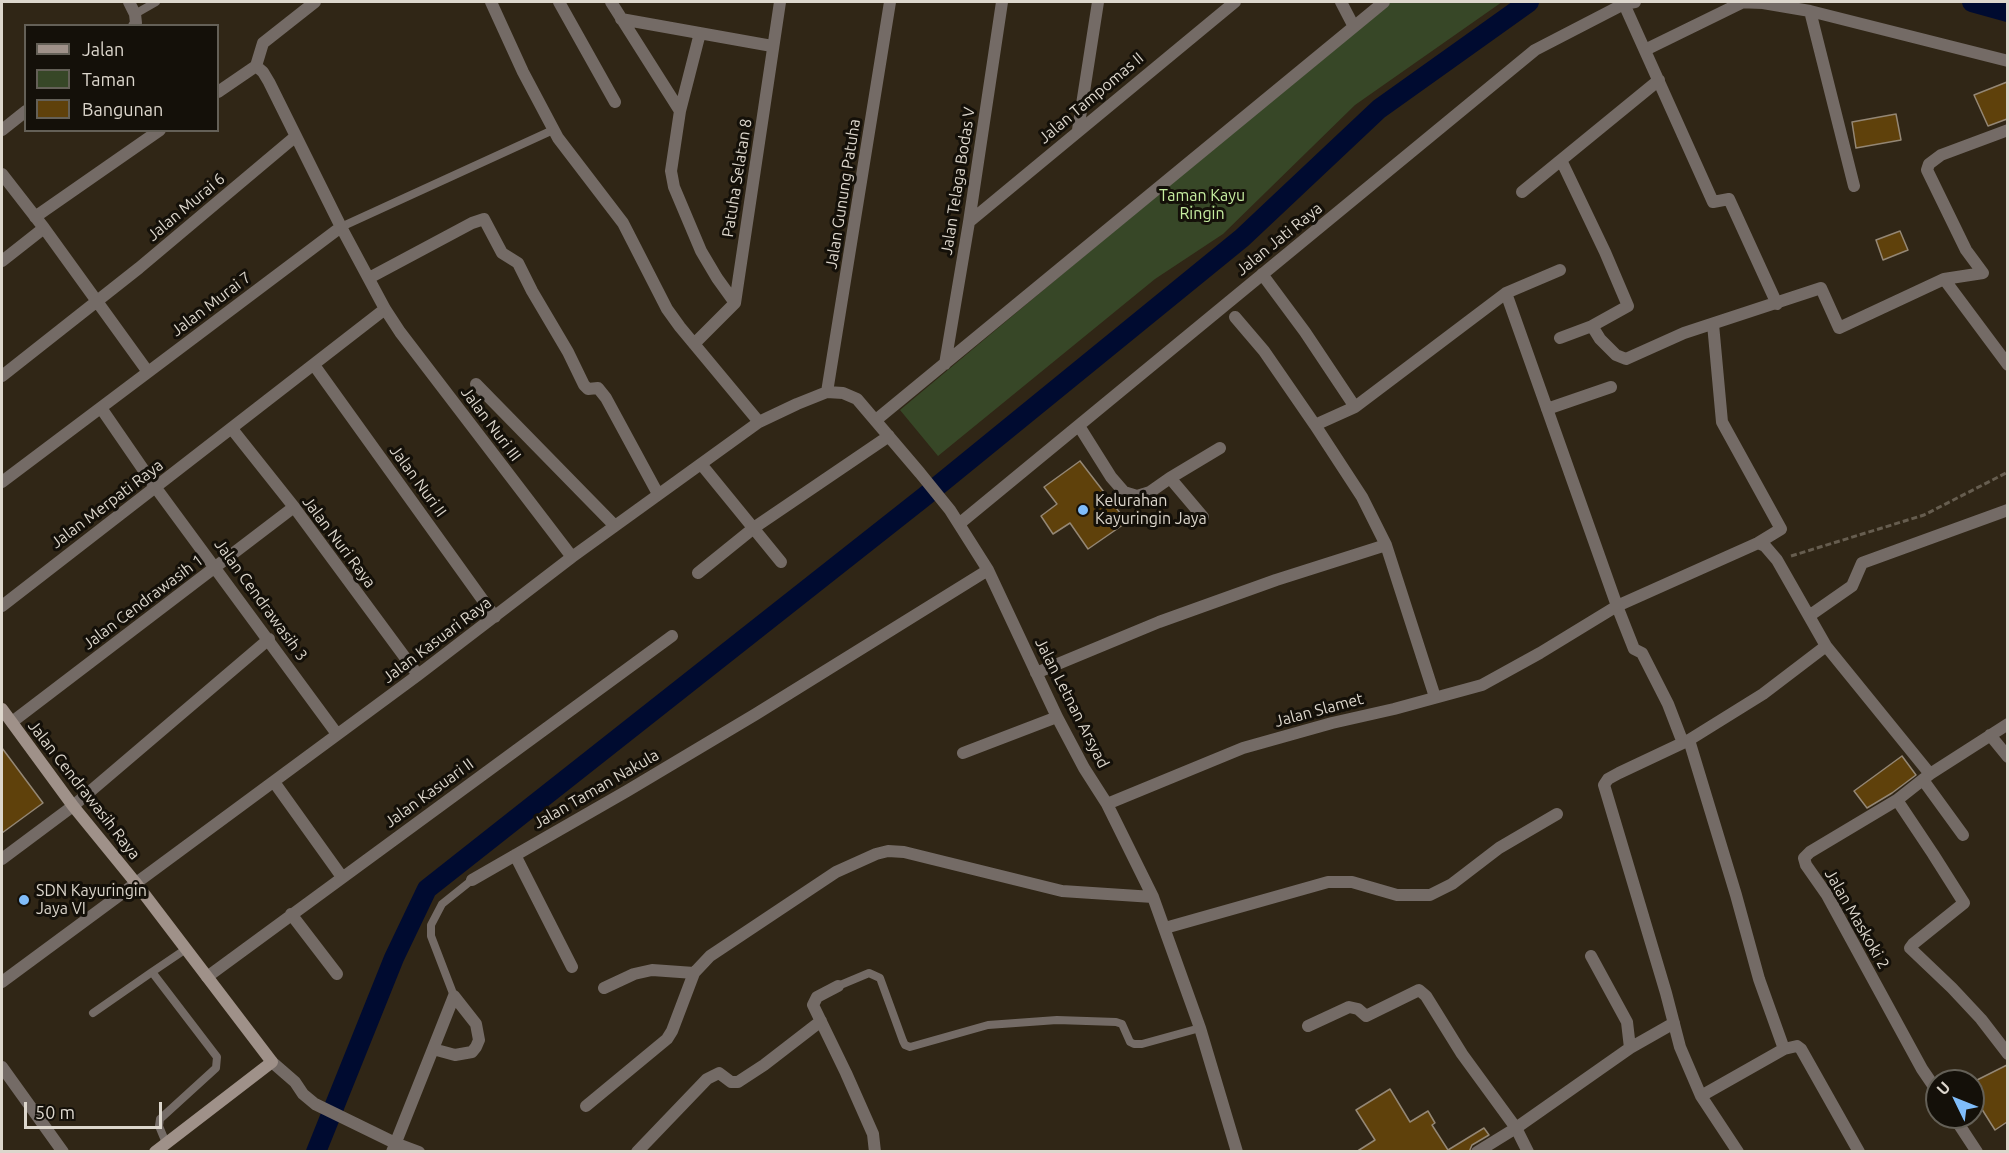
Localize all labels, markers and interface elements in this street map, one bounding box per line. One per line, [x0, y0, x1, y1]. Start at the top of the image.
legend [24, 24, 219, 132]
text: Jalan [82, 39, 124, 59]
street label: Jalan Tampomas II [1035, 48, 1147, 148]
text: Taman [82, 69, 136, 89]
text: Bangunan [82, 99, 163, 119]
street label: Jalan Telaga Bodas V [937, 106, 979, 256]
street label: Patuha Selatan 8 [718, 117, 756, 239]
street label: Jalan Gunung Patuha [822, 118, 864, 270]
street label: Jalan Murai 6 [143, 169, 229, 245]
park label: Taman Kayu Ringin [1159, 186, 1245, 224]
street label: Jalan Jati Raya [1232, 198, 1326, 280]
street label: Jalan Murai 7 [167, 268, 255, 340]
street label: Jalan Nuri III [457, 383, 525, 465]
street label: Jalan Nuri II [386, 441, 450, 521]
street label: Jalan Merpati Raya [47, 456, 167, 552]
place label: Kelurahan Kayuringin Jaya [1095, 491, 1207, 529]
street label: Jalan Nuri Raya [298, 492, 380, 592]
marker: Kelurahan Kayuringin Jaya [1076, 503, 1090, 517]
street label: Jalan Cendrawasih 3 [210, 535, 312, 665]
street label: Jalan Cendrawasih 1 [79, 550, 207, 654]
street label: Jalan Kasuari Raya [379, 593, 495, 687]
street label: Jalan Letnan Arsyad [1031, 635, 1113, 771]
street label: Jalan Slamet [1273, 689, 1365, 731]
street label: Jalan Cendrawasih Raya [24, 717, 144, 863]
street label: Jalan Taman Nakula [530, 745, 662, 833]
street label: Jalan Kasuari II [381, 754, 477, 832]
street label: Jalan Maskoki 2 [1821, 866, 1893, 972]
place label: SDN Kayuringin Jaya VI [36, 881, 147, 919]
marker: SDN Kayuringin Jaya VI [17, 893, 31, 907]
north arrow [1925, 1069, 1985, 1129]
text: U [1933, 1078, 1954, 1098]
scale bar [27, 1090, 165, 1128]
text: 50 m [35, 1102, 75, 1122]

